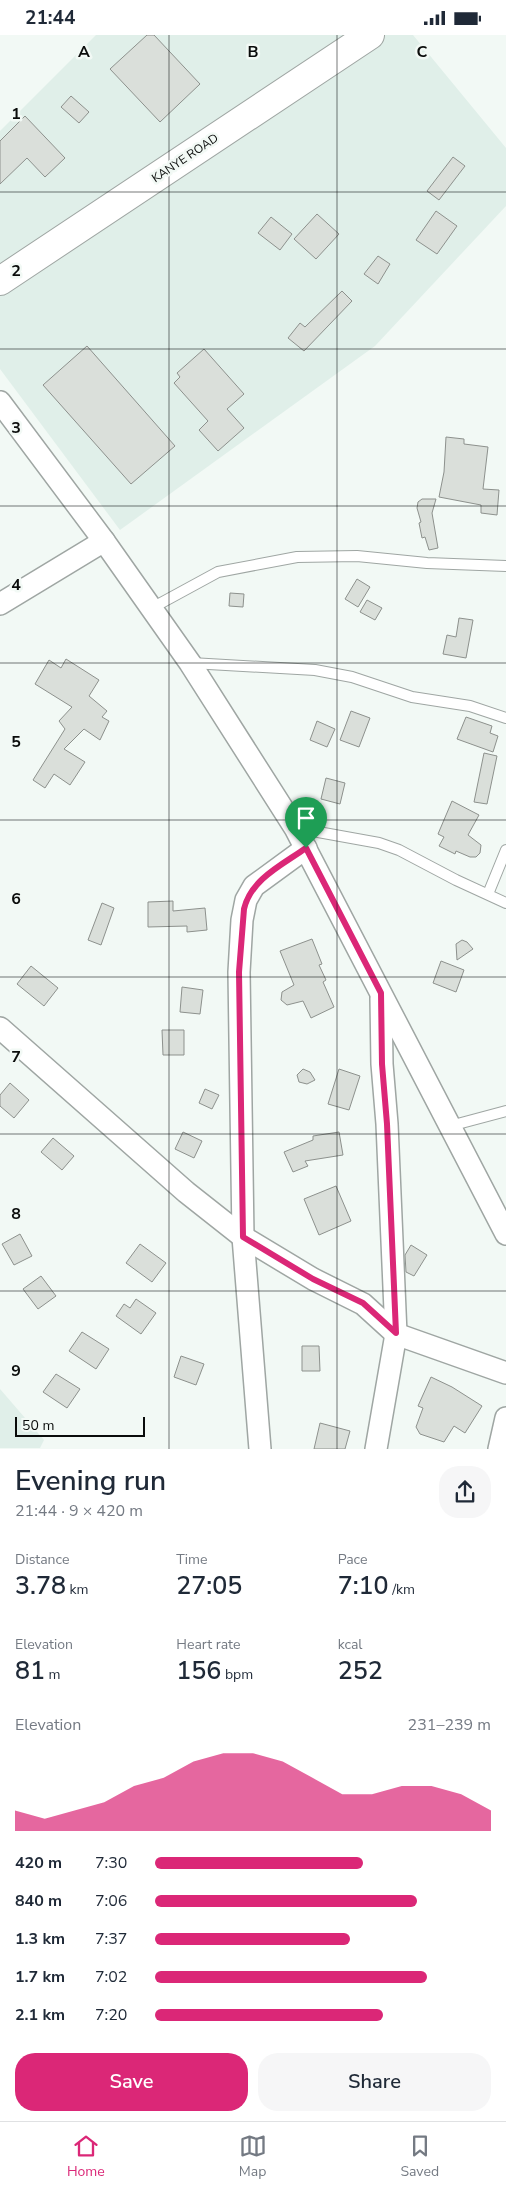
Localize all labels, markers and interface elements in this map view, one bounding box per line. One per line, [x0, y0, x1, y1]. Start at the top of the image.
text: 21:44 [25, 5, 75, 31]
text: A [78, 41, 90, 63]
text: B [247, 41, 259, 63]
text: C [417, 41, 428, 63]
text: 1 [11, 103, 21, 125]
street label: KANYE ROAD [149, 130, 221, 186]
text: 2 [11, 260, 21, 282]
text: 3 [11, 417, 21, 439]
text: 4 [11, 574, 21, 596]
text: 5 [11, 731, 21, 753]
pin [285, 797, 327, 848]
icon: arrive [292, 804, 320, 832]
text: 6 [11, 888, 21, 910]
text: 7 [11, 1046, 21, 1068]
text: 8 [11, 1203, 21, 1225]
text: 9 [11, 1360, 21, 1382]
scale bar [15, 1413, 145, 1437]
text: 50 m [22, 1416, 54, 1435]
text: Evening run [15, 1462, 166, 1500]
button: share [439, 1466, 491, 1518]
text: 21:44 · 9 × 420 m [15, 1500, 143, 1522]
text: Distance [15, 1550, 69, 1569]
text: Time [176, 1550, 207, 1569]
text: Pace [338, 1550, 367, 1569]
text: 3.78 [15, 1569, 66, 1603]
text: 27:05 [176, 1569, 242, 1603]
text: 7:10 [338, 1569, 389, 1603]
text: km [66, 1580, 89, 1599]
text: /km [389, 1580, 415, 1599]
text: Elevation [15, 1635, 73, 1654]
text: Heart rate [176, 1635, 240, 1654]
text: kcal [338, 1635, 362, 1654]
text: 81 [15, 1654, 45, 1688]
text: 156 [176, 1654, 221, 1688]
text: 252 [338, 1654, 383, 1688]
text: m [45, 1665, 61, 1684]
text: bpm [221, 1665, 253, 1684]
text: Elevation [15, 1714, 81, 1736]
text: 231–239 m [408, 1714, 491, 1736]
text: 420 m [15, 1852, 62, 1874]
text: 7:30 [95, 1852, 127, 1874]
text: 840 m [15, 1890, 62, 1912]
text: 7:06 [95, 1890, 127, 1912]
text: 1.3 km [15, 1928, 65, 1950]
text: 7:37 [95, 1928, 127, 1950]
text: 1.7 km [15, 1966, 65, 1988]
text: 7:02 [95, 1966, 127, 1988]
text: 2.1 km [15, 2004, 65, 2026]
text: 7:20 [95, 2004, 127, 2026]
button: Save [15, 2053, 248, 2111]
button: Share [258, 2053, 491, 2111]
tab: Home [67, 2132, 105, 2181]
tab: Map [239, 2132, 267, 2181]
tab: Saved [400, 2132, 439, 2181]

